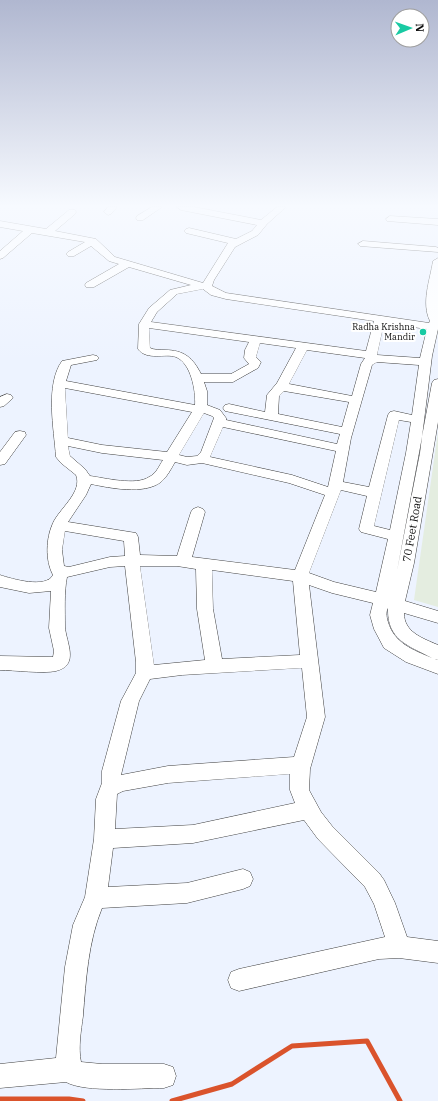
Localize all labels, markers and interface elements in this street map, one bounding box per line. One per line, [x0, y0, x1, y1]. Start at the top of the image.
north arrow [390, 8, 430, 48]
text: N [413, 23, 427, 33]
place label: Radha Krishna Mandir [352, 321, 415, 342]
marker: Radha Krishna Mandir [418, 327, 428, 337]
street label: 70 Feet Road [399, 495, 425, 563]

